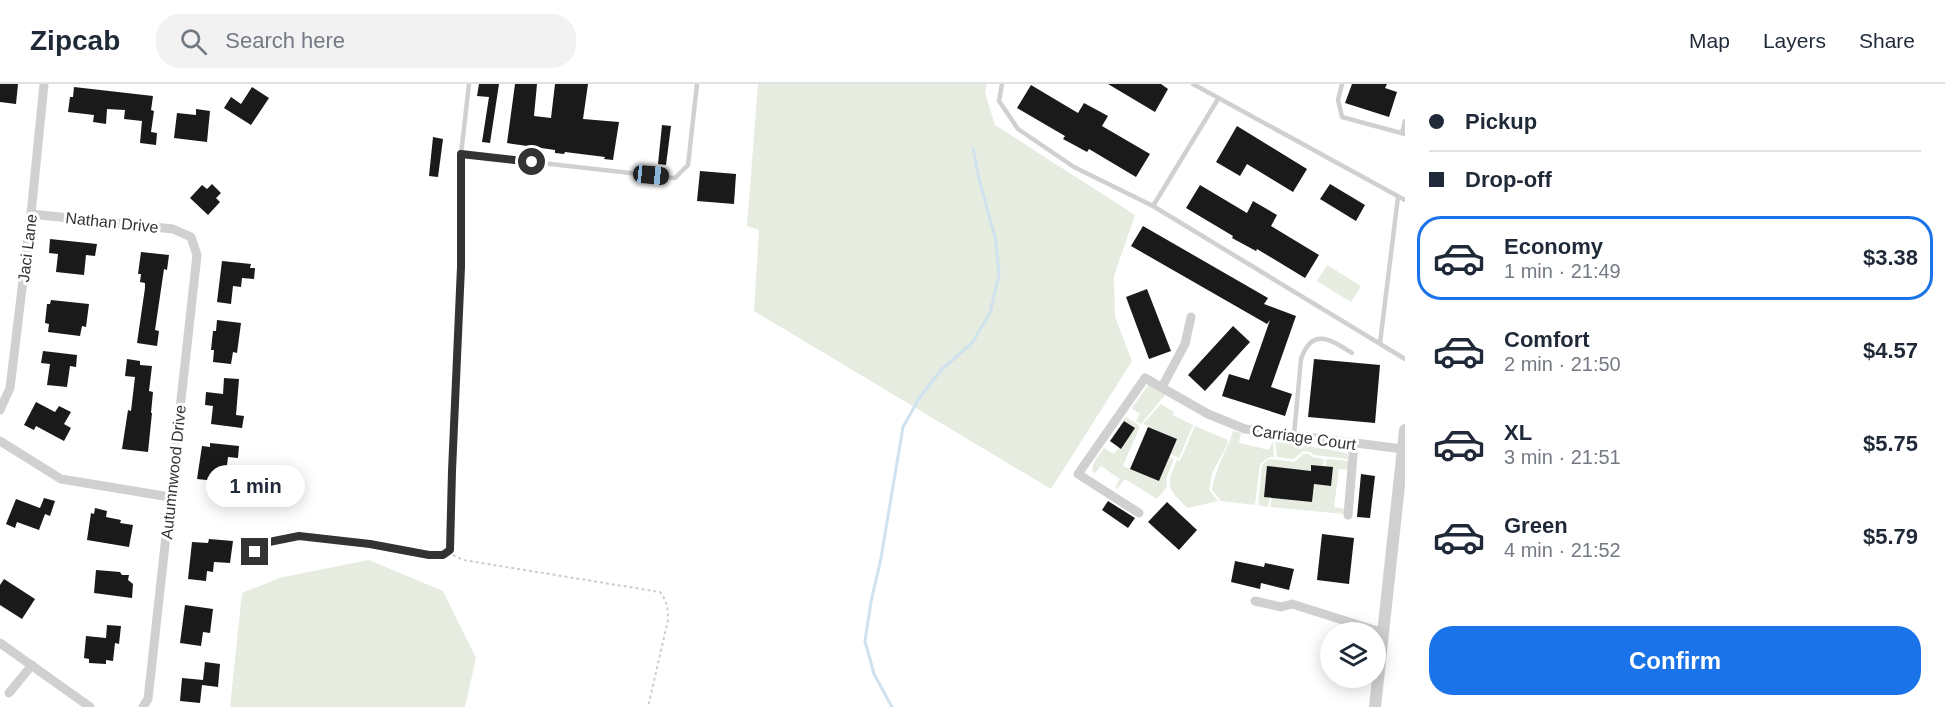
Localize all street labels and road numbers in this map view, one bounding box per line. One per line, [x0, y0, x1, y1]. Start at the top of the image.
street label: Nathan Drive [65, 209, 159, 236]
street label: Jaci Lane [15, 213, 40, 283]
street label: Autumnwood Drive [158, 404, 189, 540]
street label: Carriage Court [1251, 422, 1358, 453]

